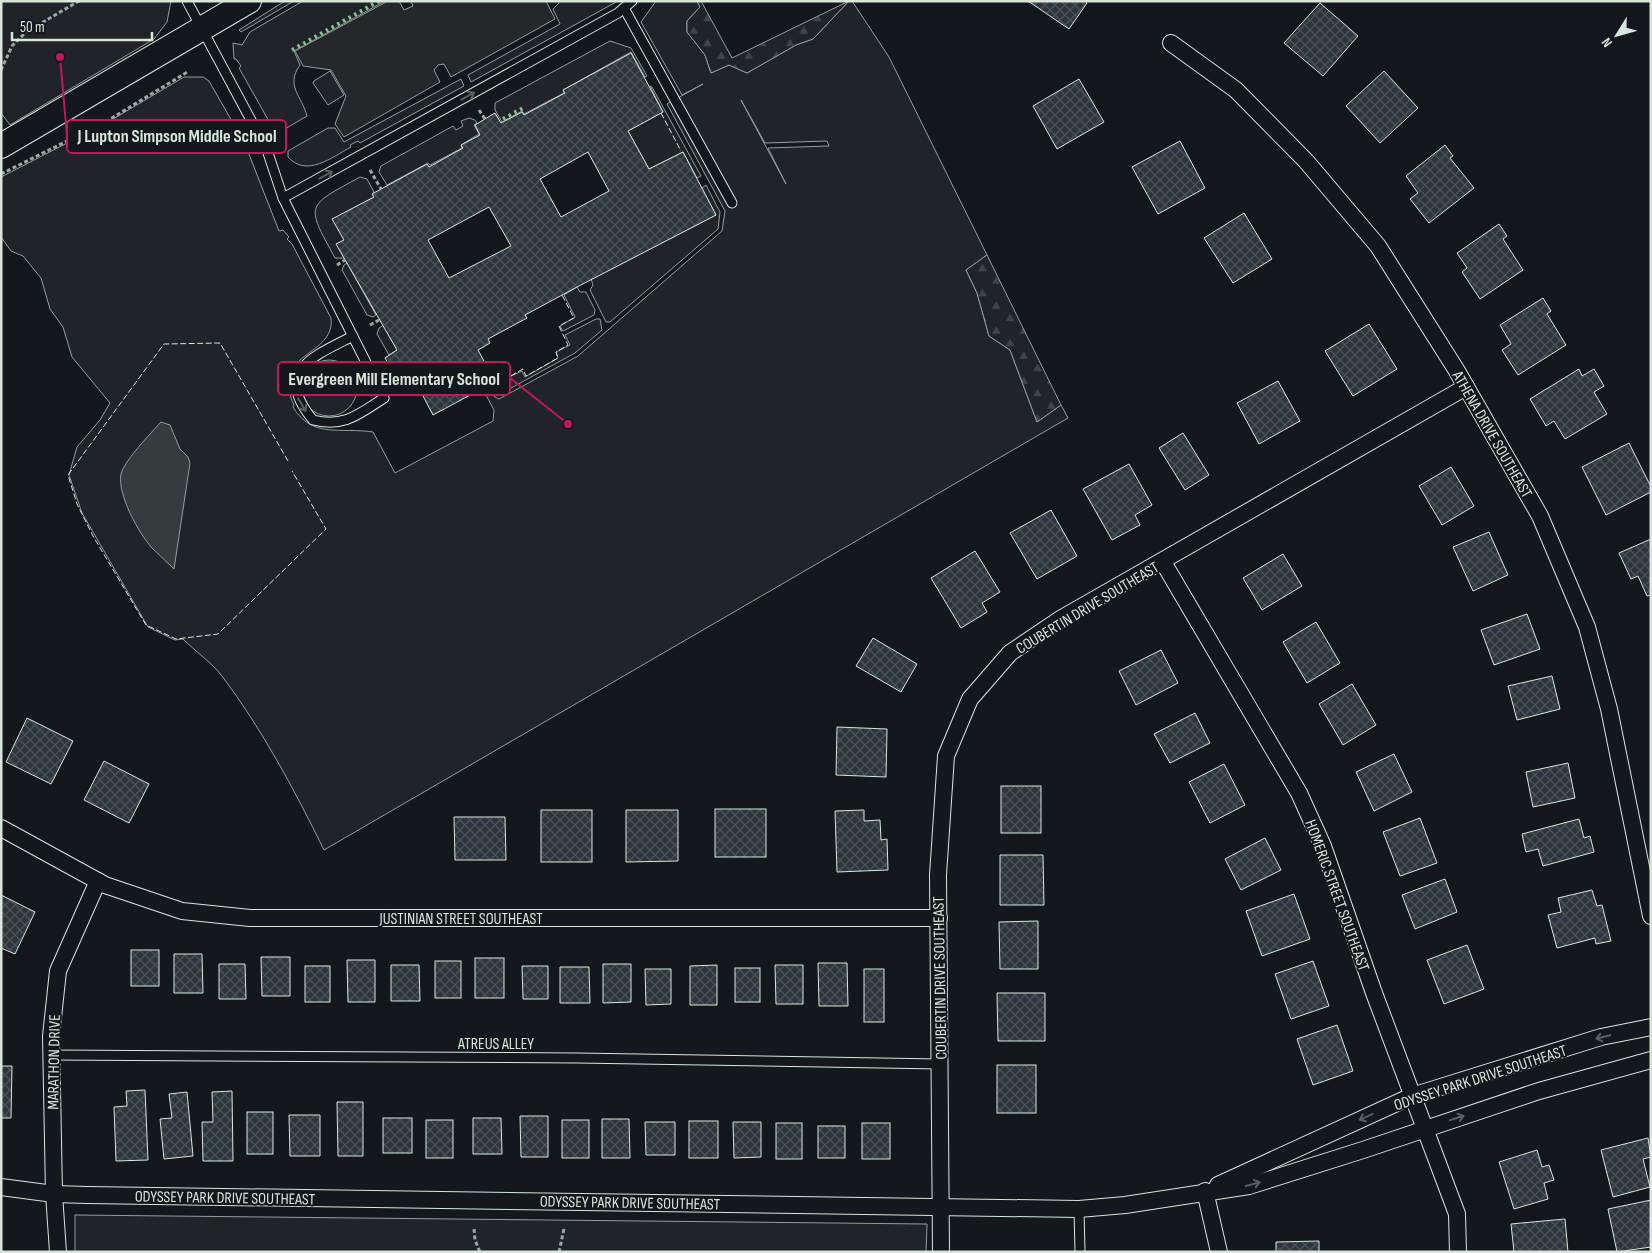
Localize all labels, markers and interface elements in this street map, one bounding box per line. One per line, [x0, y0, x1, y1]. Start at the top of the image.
scale bar [12, 10, 152, 42]
north arrow [1592, 10, 1642, 60]
text: 50 m [20, 18, 45, 37]
text: N [1598, 34, 1616, 51]
one-way arrow [461, 91, 476, 101]
callout: J Lupton Simpson Middle School [67, 120, 286, 153]
text: J Lupton Simpson Middle School [76, 126, 277, 147]
one-way arrow [318, 170, 333, 179]
callout: Evergreen Mill Elementary School [278, 362, 510, 395]
street label: ATHENA DRIVE SOUTHEAST [1447, 367, 1536, 502]
text: Evergreen Mill Elementary School [288, 369, 500, 390]
one-way arrow [298, 398, 308, 412]
street label: COUBERTIN DRIVE SOUTHEAST [1013, 558, 1163, 659]
street label: HOMERIC STREET SOUTHEAST [1300, 817, 1373, 974]
street label: COUBERTIN DRIVE SOUTHEAST [930, 896, 951, 1060]
street label: JUSTINIAN STREET SOUTHEAST [378, 910, 543, 929]
street label: MARATHON DRIVE [44, 1014, 65, 1110]
one-way arrow [1596, 1033, 1612, 1042]
street label: ATREUS ALLEY [457, 1035, 534, 1054]
street label: ODYSSEY PARK DRIVE SOUTHEAST [1392, 1041, 1570, 1115]
one-way arrow [1359, 1112, 1374, 1122]
one-way arrow [1449, 1113, 1465, 1122]
one-way arrow [1244, 1179, 1260, 1188]
street label: ODYSSEY PARK DRIVE SOUTHEAST [135, 1187, 316, 1210]
street label: ODYSSEY PARK DRIVE SOUTHEAST [540, 1192, 721, 1215]

